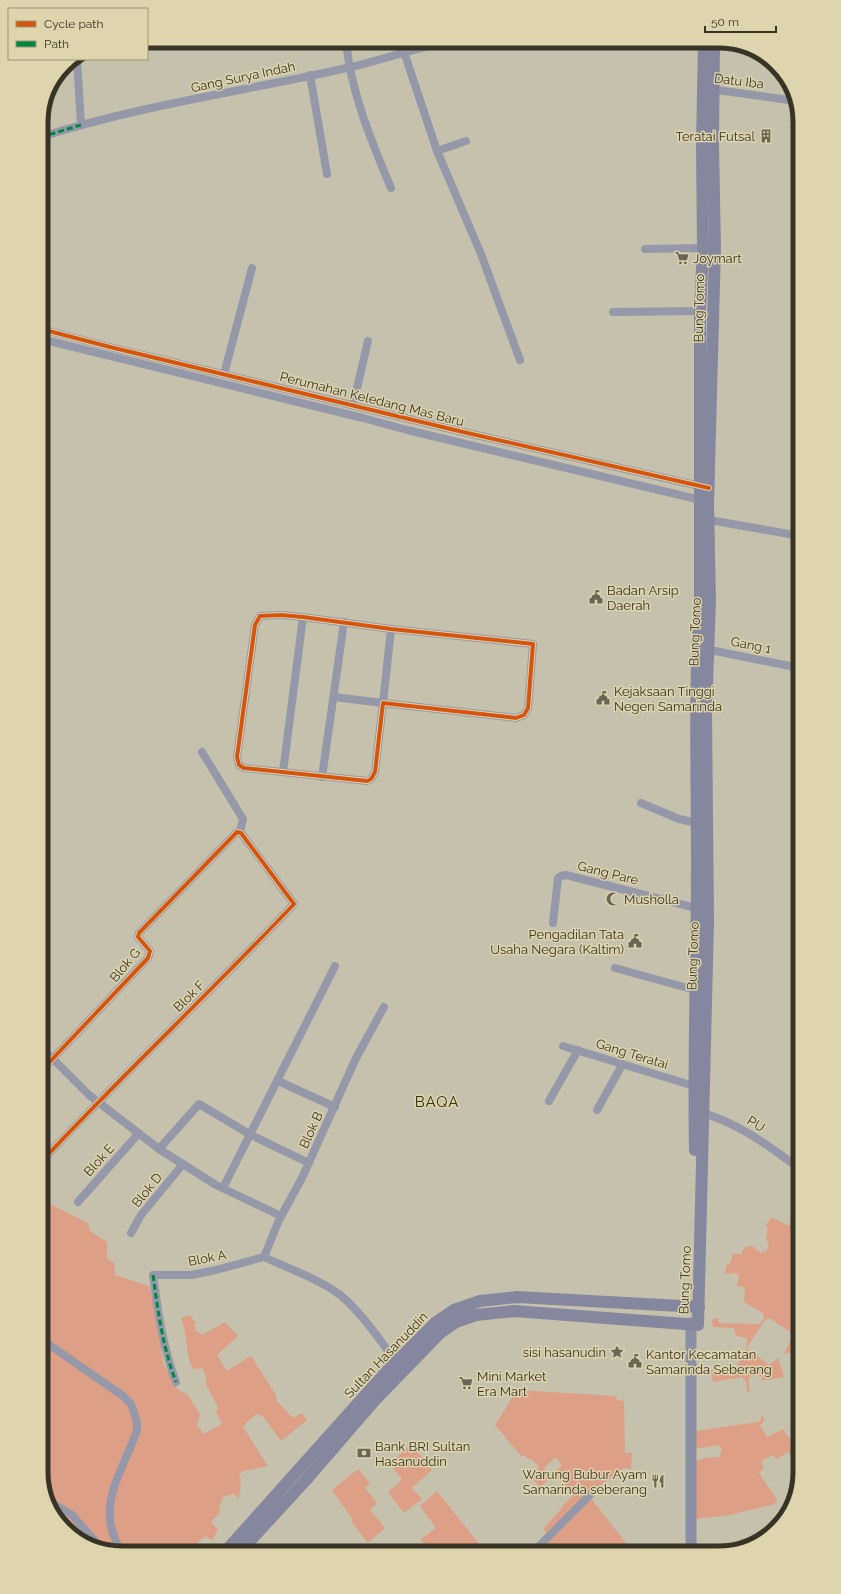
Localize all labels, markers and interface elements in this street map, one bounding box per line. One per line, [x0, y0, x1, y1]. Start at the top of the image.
legend [8, 8, 148, 60]
scale bar [705, 8, 776, 34]
text: 50 m [711, 15, 739, 29]
text: Cycle path [44, 17, 103, 31]
text: Path [44, 37, 69, 51]
street label: Gang Surya Indah [189, 59, 297, 95]
street label: Datu Iba [713, 71, 765, 91]
building icon: Teratai Futsal [758, 128, 774, 144]
place label: Teratai Futsal [676, 129, 755, 144]
supermarket icon: Joymart [674, 250, 690, 266]
place label: Joymart [693, 251, 742, 266]
street label: Bung Tomo [691, 273, 707, 343]
street label: Perumahan Keledang Mas Baru [278, 369, 466, 429]
place label: Badan Arsip Daerah [607, 583, 679, 613]
public building icon: Badan Arsip Daerah [588, 589, 604, 605]
street label: Bung Tomo [686, 597, 704, 667]
street label: Gang 1 [729, 634, 773, 656]
place label: Kejaksaan Tinggi Negeri Samarinda [614, 684, 722, 714]
public building icon: Kejaksaan Tinggi Negeri Samarinda [595, 690, 611, 706]
street label: Gang Pare [576, 858, 640, 888]
mosque icon: Musholla [605, 891, 621, 907]
place label: Musholla [624, 892, 679, 907]
street label: Bung Tomo [684, 921, 702, 991]
place label: Pengadilan Tata Usaha Negara (Kaltim) [490, 927, 624, 957]
public building icon: Pengadilan Tata Usaha Negara (Kaltim) [627, 933, 643, 949]
street label: Blok G [107, 945, 143, 985]
street label: Blok F [170, 977, 208, 1015]
street label: Gang Teratai [594, 1036, 670, 1072]
district label: BAQA [415, 1093, 459, 1111]
street label: Blok B [296, 1109, 326, 1151]
street label: PU [744, 1113, 768, 1135]
street label: Blok E [81, 1141, 117, 1179]
street label: Blok D [129, 1170, 165, 1210]
street label: Bung Tomo [676, 1245, 694, 1315]
street label: Blok A [187, 1247, 228, 1269]
street label: Sultan Hasanuddin [341, 1309, 431, 1401]
place icon: sisi hasanudin [609, 1344, 625, 1360]
place label: sisi hasanudin [523, 1345, 606, 1360]
place label: Kantor Kecamatan Samarinda Seberang [646, 1347, 772, 1377]
public building icon: Kantor Kecamatan Samarinda Seberang [627, 1353, 643, 1369]
place label: Mini Market Era Mart [477, 1369, 547, 1399]
supermarket icon: Mini Market Era Mart [458, 1375, 474, 1391]
place label: Bank BRI Sultan Hasanuddin [375, 1439, 470, 1469]
bank icon: Bank BRI Sultan Hasanuddin [356, 1445, 372, 1461]
place label: Warung Bubur Ayam Samarinda seberang [522, 1467, 647, 1497]
restaurant icon: Warung Bubur Ayam Samarinda seberang [650, 1473, 666, 1489]

